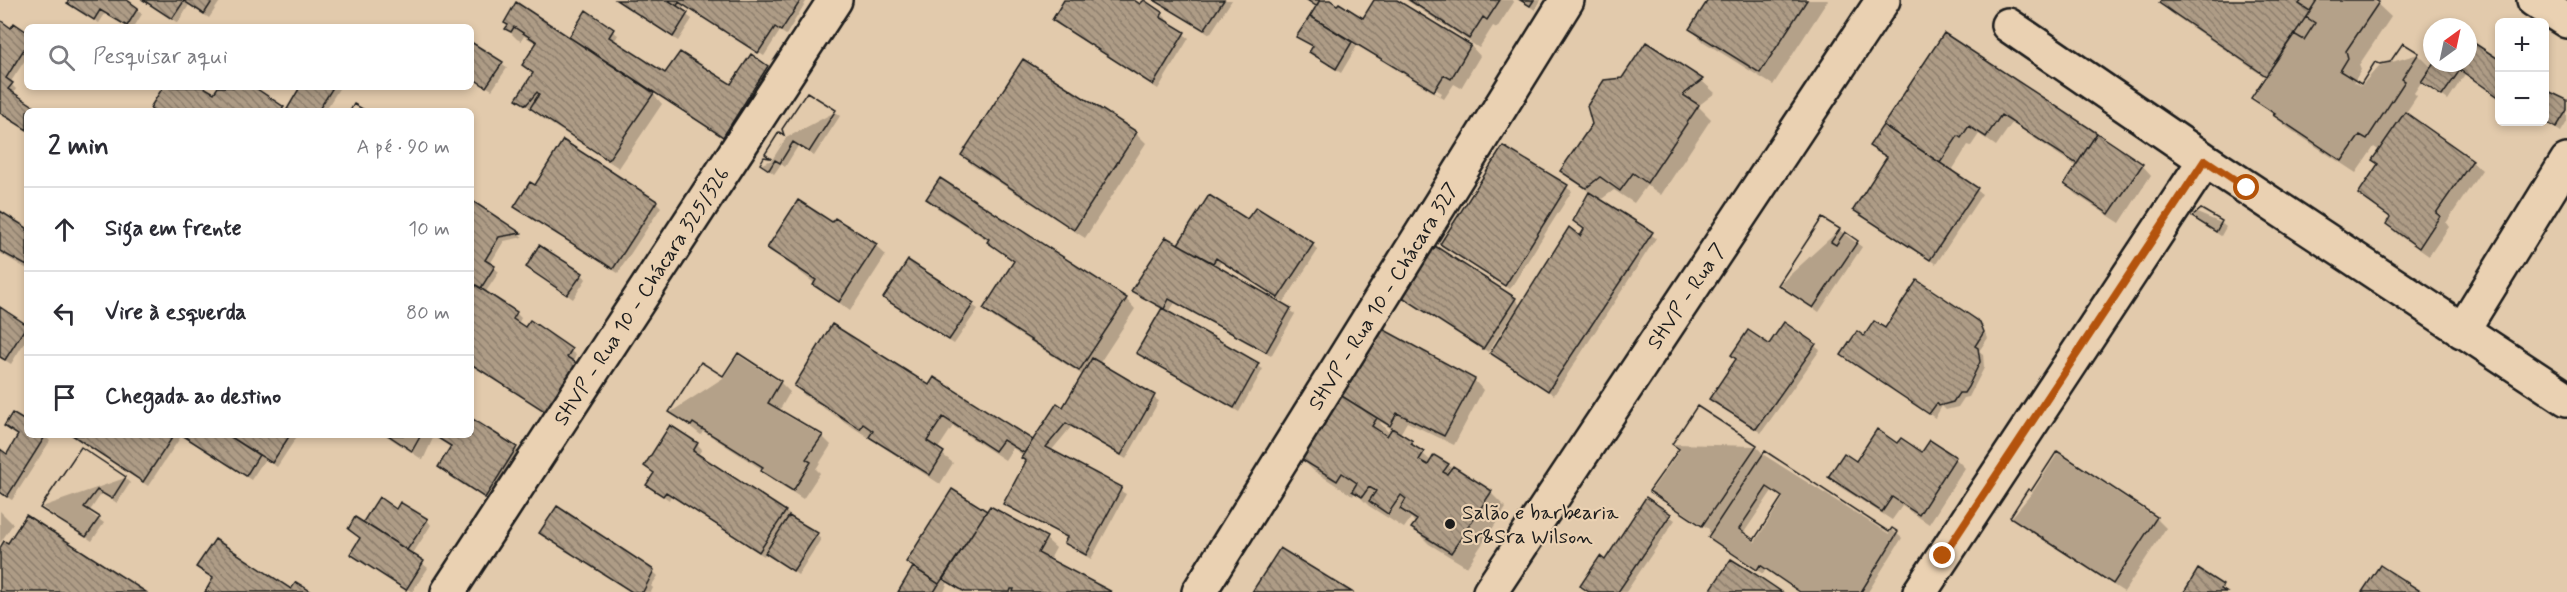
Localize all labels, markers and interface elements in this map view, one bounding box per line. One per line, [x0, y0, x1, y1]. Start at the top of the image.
north arrow [2423, 18, 2477, 72]
map controls [2495, 18, 2549, 126]
button: + [2495, 18, 2549, 72]
search box [24, 24, 474, 90]
icon: search [45, 41, 78, 74]
text: Pesquisar aqui [93, 43, 228, 71]
button: − [2495, 72, 2549, 126]
text: 2 min [48, 130, 109, 164]
text: A pé · 90 m [357, 134, 450, 161]
street label: SHVP - Rua 10 - Chácara 325/326 [547, 162, 736, 431]
route start [2233, 174, 2259, 200]
street label: SHVP - Rua 10 - Chácara 327 [1302, 177, 1466, 416]
icon: ahead [48, 213, 81, 246]
text: Siga em frente [105, 215, 242, 243]
text: 10 m [408, 216, 450, 243]
street label: SHVP - Rua 7 [1641, 238, 1733, 355]
icon: left [48, 297, 81, 330]
text: Vire à esquerda [105, 299, 246, 327]
text: 80 m [406, 300, 450, 327]
icon: arrive [48, 381, 81, 414]
text: Chegada ao destino [105, 383, 281, 411]
place label: Salão e barbearia Sr&Sra Wilson [1462, 499, 1619, 551]
marker: Salão e barbearia Sr&Sra Wilson [1443, 517, 1457, 531]
route end [1929, 542, 1955, 568]

